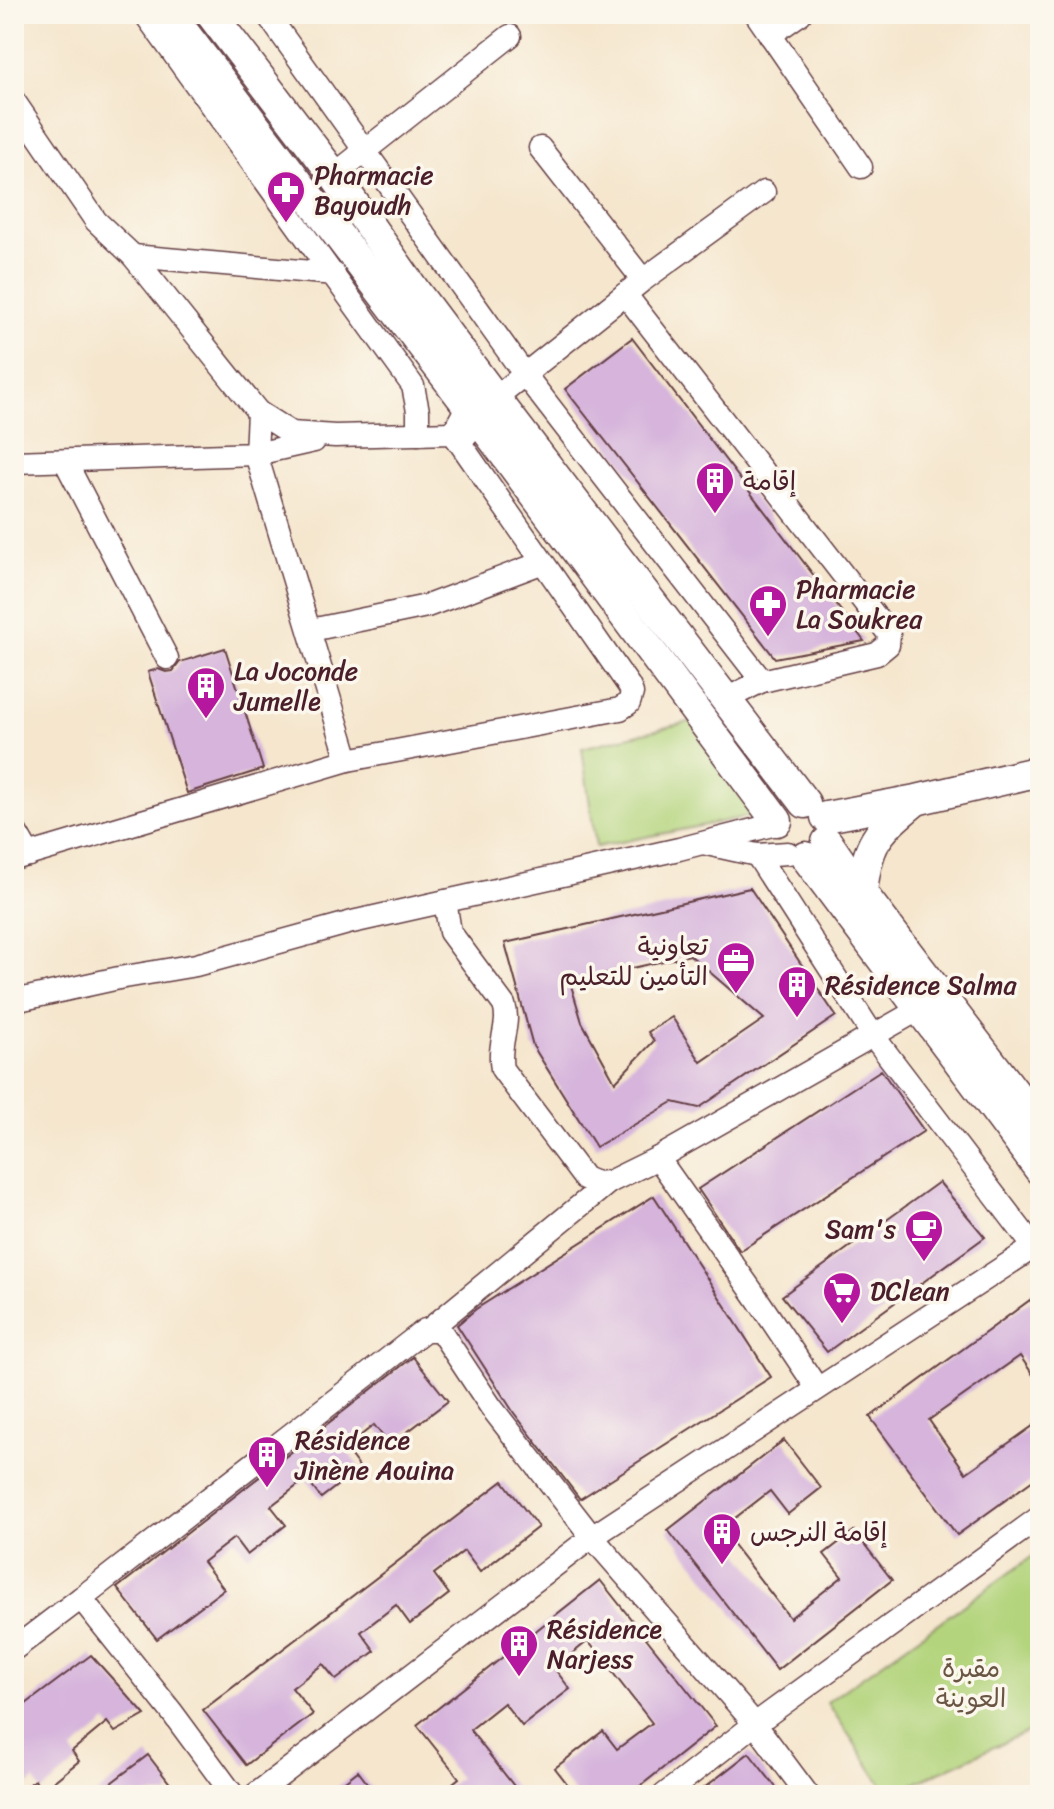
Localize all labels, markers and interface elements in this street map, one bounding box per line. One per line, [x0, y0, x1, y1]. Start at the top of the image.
place label: Pharmacie Bayoudh [314, 152, 434, 228]
pharmacy icon: Pharmacie Bayoudh [265, 169, 307, 224]
place label: إقامة [743, 458, 796, 504]
building icon: إقامة [694, 460, 736, 515]
place label: Pharmacie La Soukrea [796, 566, 923, 642]
pharmacy icon: Pharmacie La Soukrea [747, 583, 789, 638]
place label: La Joconde Jumelle [233, 648, 358, 724]
building icon: La Joconde Jumelle [185, 665, 227, 720]
place label: تعاونية التأمين للتعليم [559, 923, 708, 999]
office icon: تعاونية التأمين للتعليم [715, 940, 757, 995]
place label: Résidence Salma [825, 962, 1017, 1008]
building icon: Résidence Salma [776, 964, 818, 1019]
place label: Sam's [825, 1206, 896, 1252]
cafe icon: Sam's [903, 1208, 945, 1263]
place label: DClean [870, 1268, 950, 1314]
supermarket icon: DClean [821, 1270, 863, 1325]
place label: Résidence Jinène Aouina [294, 1417, 454, 1493]
building icon: Résidence Jinène Aouina [246, 1434, 288, 1489]
place label: إقامة النرجس [750, 1509, 887, 1555]
building icon: إقامة النرجس [701, 1511, 743, 1566]
place label: Résidence Narjess [547, 1606, 662, 1682]
building icon: Résidence Narjess [498, 1623, 540, 1678]
park label: مقبرة العوينة [936, 1645, 1006, 1721]

